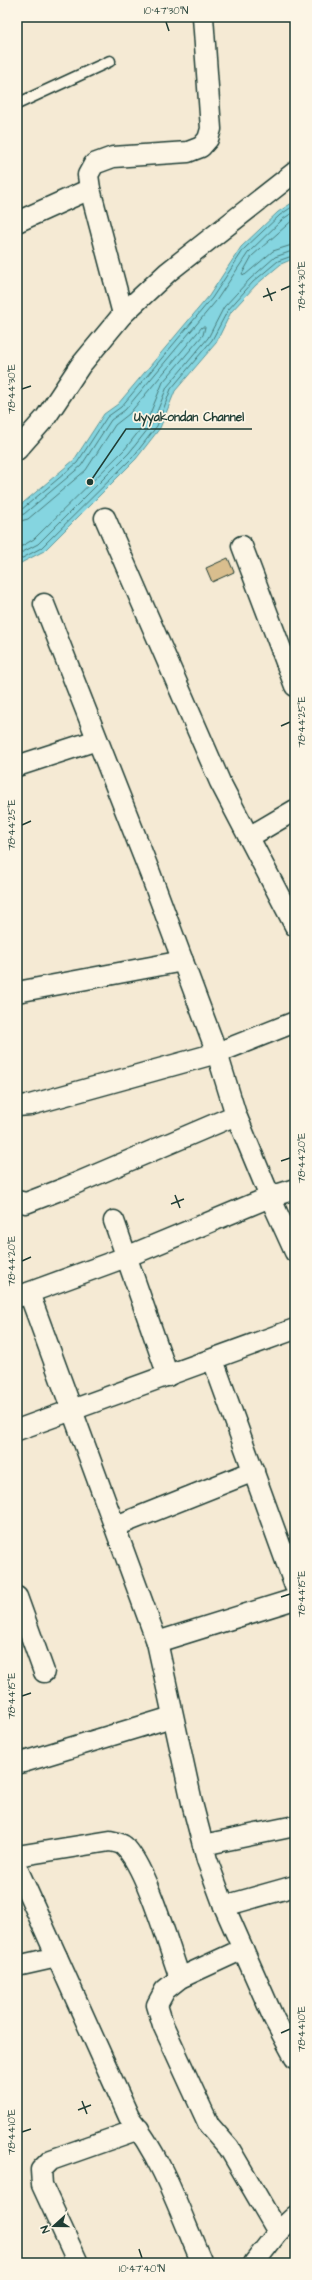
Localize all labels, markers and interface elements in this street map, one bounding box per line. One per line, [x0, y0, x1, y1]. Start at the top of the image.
text: 10°47'30"N [144, 4, 188, 18]
text: 78°44'30"E [295, 261, 309, 311]
text: 78°44'30"E [5, 364, 19, 414]
callout: Uyyakondan Channel [126, 405, 252, 429]
text: Uyyakondan Channel [133, 409, 244, 427]
text: 78°44'25"E [295, 696, 309, 748]
text: 78°44'25"E [5, 799, 19, 851]
text: 78°44'20"E [295, 1133, 309, 1183]
text: 78°44'20"E [5, 1236, 19, 1286]
text: 78°44'15"E [295, 1571, 309, 1617]
text: 78°44'15"E [5, 1673, 19, 1719]
text: 78°44'10"E [295, 2006, 309, 2052]
text: 78°44'10"E [5, 2109, 19, 2155]
north arrow [34, 2206, 74, 2246]
text: N [37, 2223, 53, 2235]
text: 10°47'40"N [119, 2262, 165, 2276]

